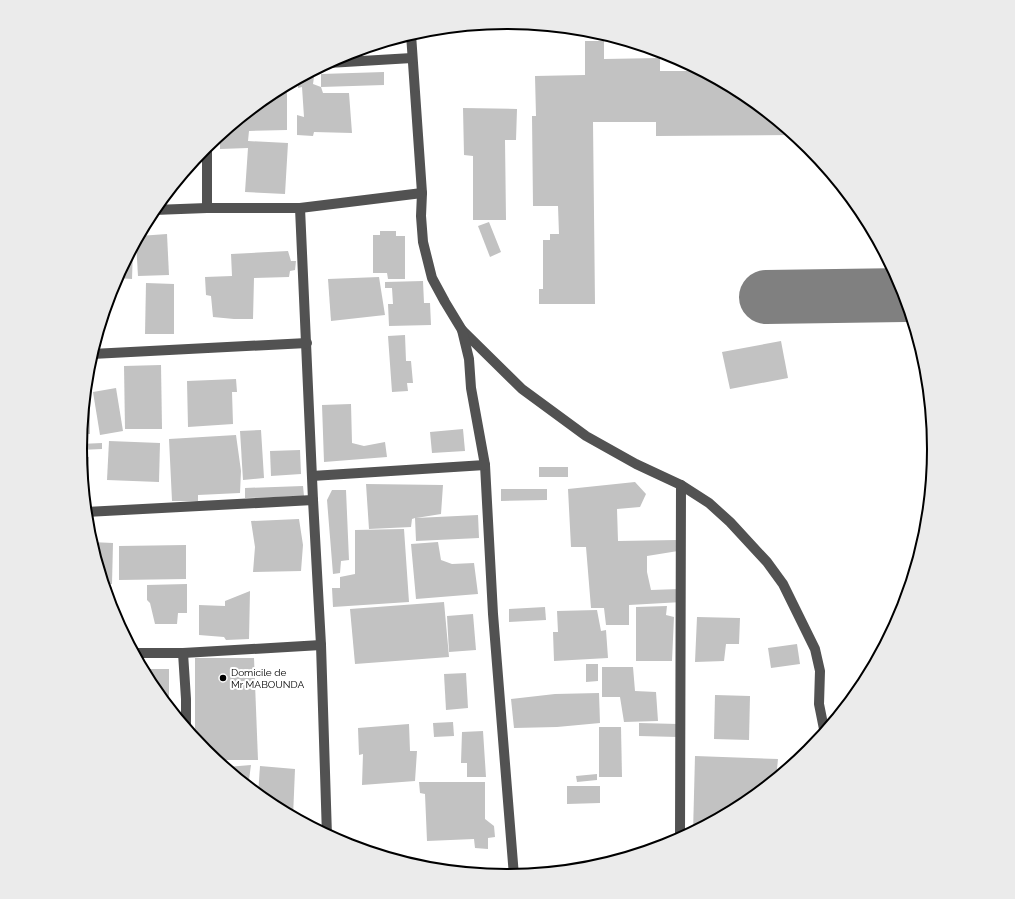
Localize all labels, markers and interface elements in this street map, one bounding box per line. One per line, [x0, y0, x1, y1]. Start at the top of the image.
place label: Domicile de Mr MABOUNDA [231, 667, 304, 690]
marker: Domicile de Mr MABOUNDA [218, 673, 228, 683]

